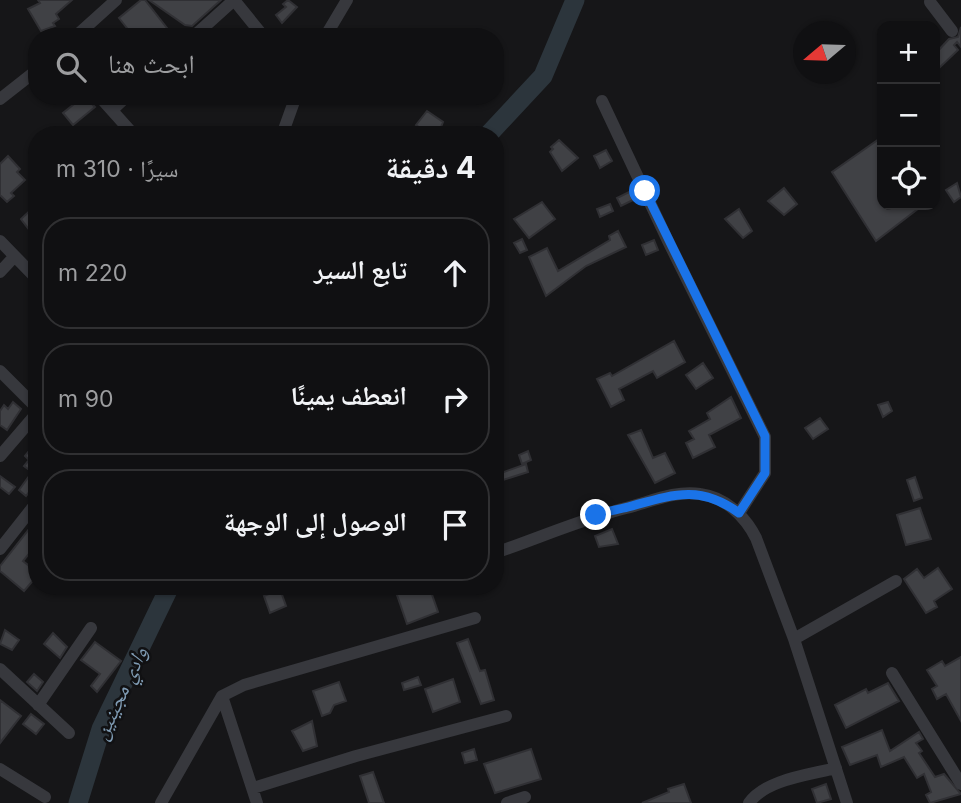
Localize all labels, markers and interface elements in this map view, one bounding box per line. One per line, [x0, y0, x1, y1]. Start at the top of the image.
north arrow [793, 21, 856, 84]
map controls [877, 21, 940, 210]
button: + [877, 21, 940, 84]
search box [28, 28, 504, 105]
icon: search [52, 48, 90, 86]
text: ابحث هنا [108, 48, 195, 79]
button: − [877, 84, 940, 147]
button: locate [877, 147, 940, 210]
text: 4 دقيقة [386, 149, 476, 185]
text: سيرًا · 310 m [56, 155, 178, 183]
route start [629, 175, 660, 206]
text: تابع السير [314, 254, 407, 285]
icon: ahead [436, 254, 474, 292]
text: 220 m [58, 259, 127, 287]
text: انعطف يمينًا [291, 380, 407, 411]
icon: right [436, 380, 474, 418]
text: 90 m [58, 385, 113, 413]
route end [580, 499, 611, 530]
text: الوصول إلى الوجهة [224, 506, 407, 537]
icon: arrive [436, 506, 474, 544]
water label: وادي مجينين [88, 642, 156, 745]

